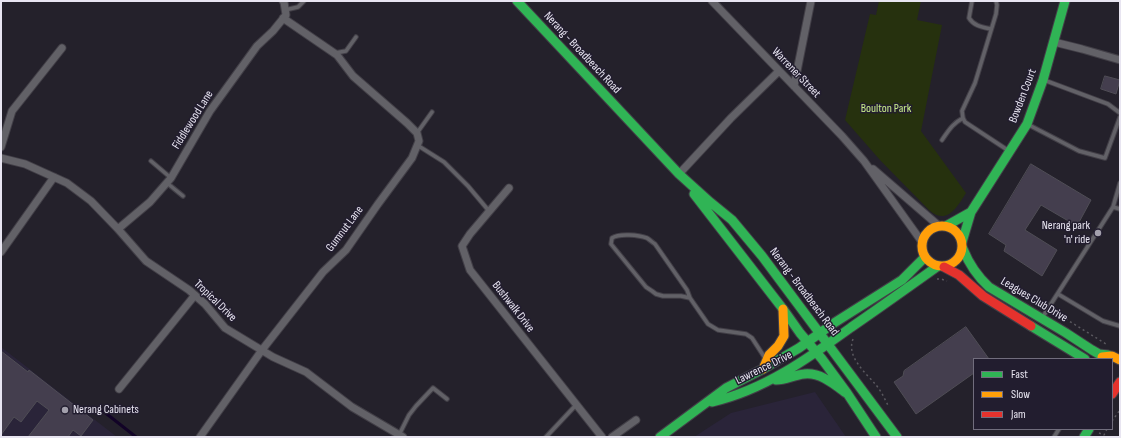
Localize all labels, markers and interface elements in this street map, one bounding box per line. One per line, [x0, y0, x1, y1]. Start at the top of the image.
street label: Nerang - Broadbeach Road [540, 9, 624, 97]
street label: Warrener Street [769, 45, 823, 101]
street label: Bowden Court [1006, 67, 1040, 125]
street label: Fiddlewood Lane [169, 88, 217, 152]
park label: Boulton Park [861, 102, 911, 116]
street label: Gumnut Lane [323, 203, 367, 255]
place label: Nerang park 'n' ride [1042, 219, 1090, 247]
marker: Nerang park 'n' ride [1093, 228, 1103, 238]
street label: Nerang - Broadbeach Road [766, 245, 842, 339]
street label: Leagues Club Drive [998, 274, 1070, 326]
street label: Tropical Drive [191, 277, 239, 325]
street label: Bushwalk Drive [489, 279, 537, 335]
street label: Lawrence Drive [733, 348, 795, 388]
legend [973, 358, 1113, 430]
text: Fast [1011, 367, 1028, 382]
text: Slow [1011, 387, 1030, 402]
place label: Nerang Cabinets [73, 403, 139, 417]
marker: Nerang Cabinets [60, 405, 70, 415]
text: Jam [1011, 407, 1026, 422]

